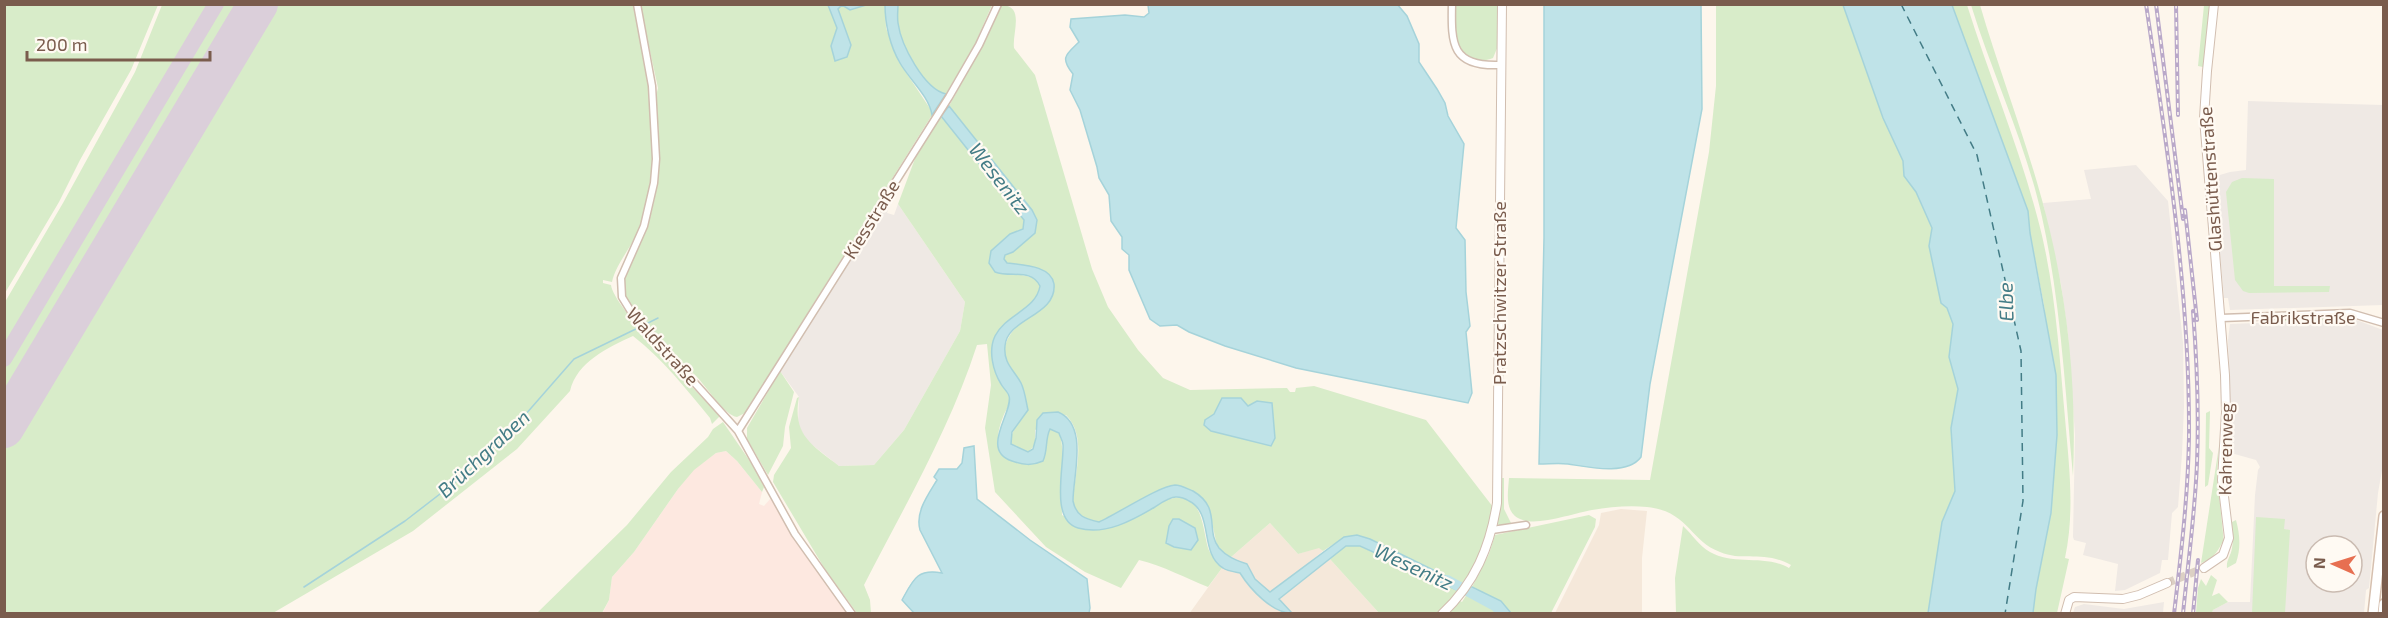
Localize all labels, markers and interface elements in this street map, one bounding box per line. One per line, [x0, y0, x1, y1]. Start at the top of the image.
scale bar [27, 24, 210, 62]
text: 200 m [36, 33, 88, 55]
street label: Glashüttenstraße [2194, 106, 2226, 252]
water label: Wesenitz [965, 137, 1035, 219]
street label: Kiesstraße [838, 175, 904, 263]
street label: Pratzschwitzer Straße [1488, 201, 1510, 385]
water label: Elbe [1992, 282, 2018, 322]
street label: Waldstraße [622, 302, 704, 390]
street label: Fabrikstraße [2250, 306, 2356, 328]
street label: Kahrenweg [2213, 403, 2237, 495]
water label: Brüchgraben [432, 404, 534, 502]
north arrow [2304, 534, 2364, 594]
water label: Wesenitz [1371, 537, 1457, 595]
text: N [2309, 557, 2328, 569]

